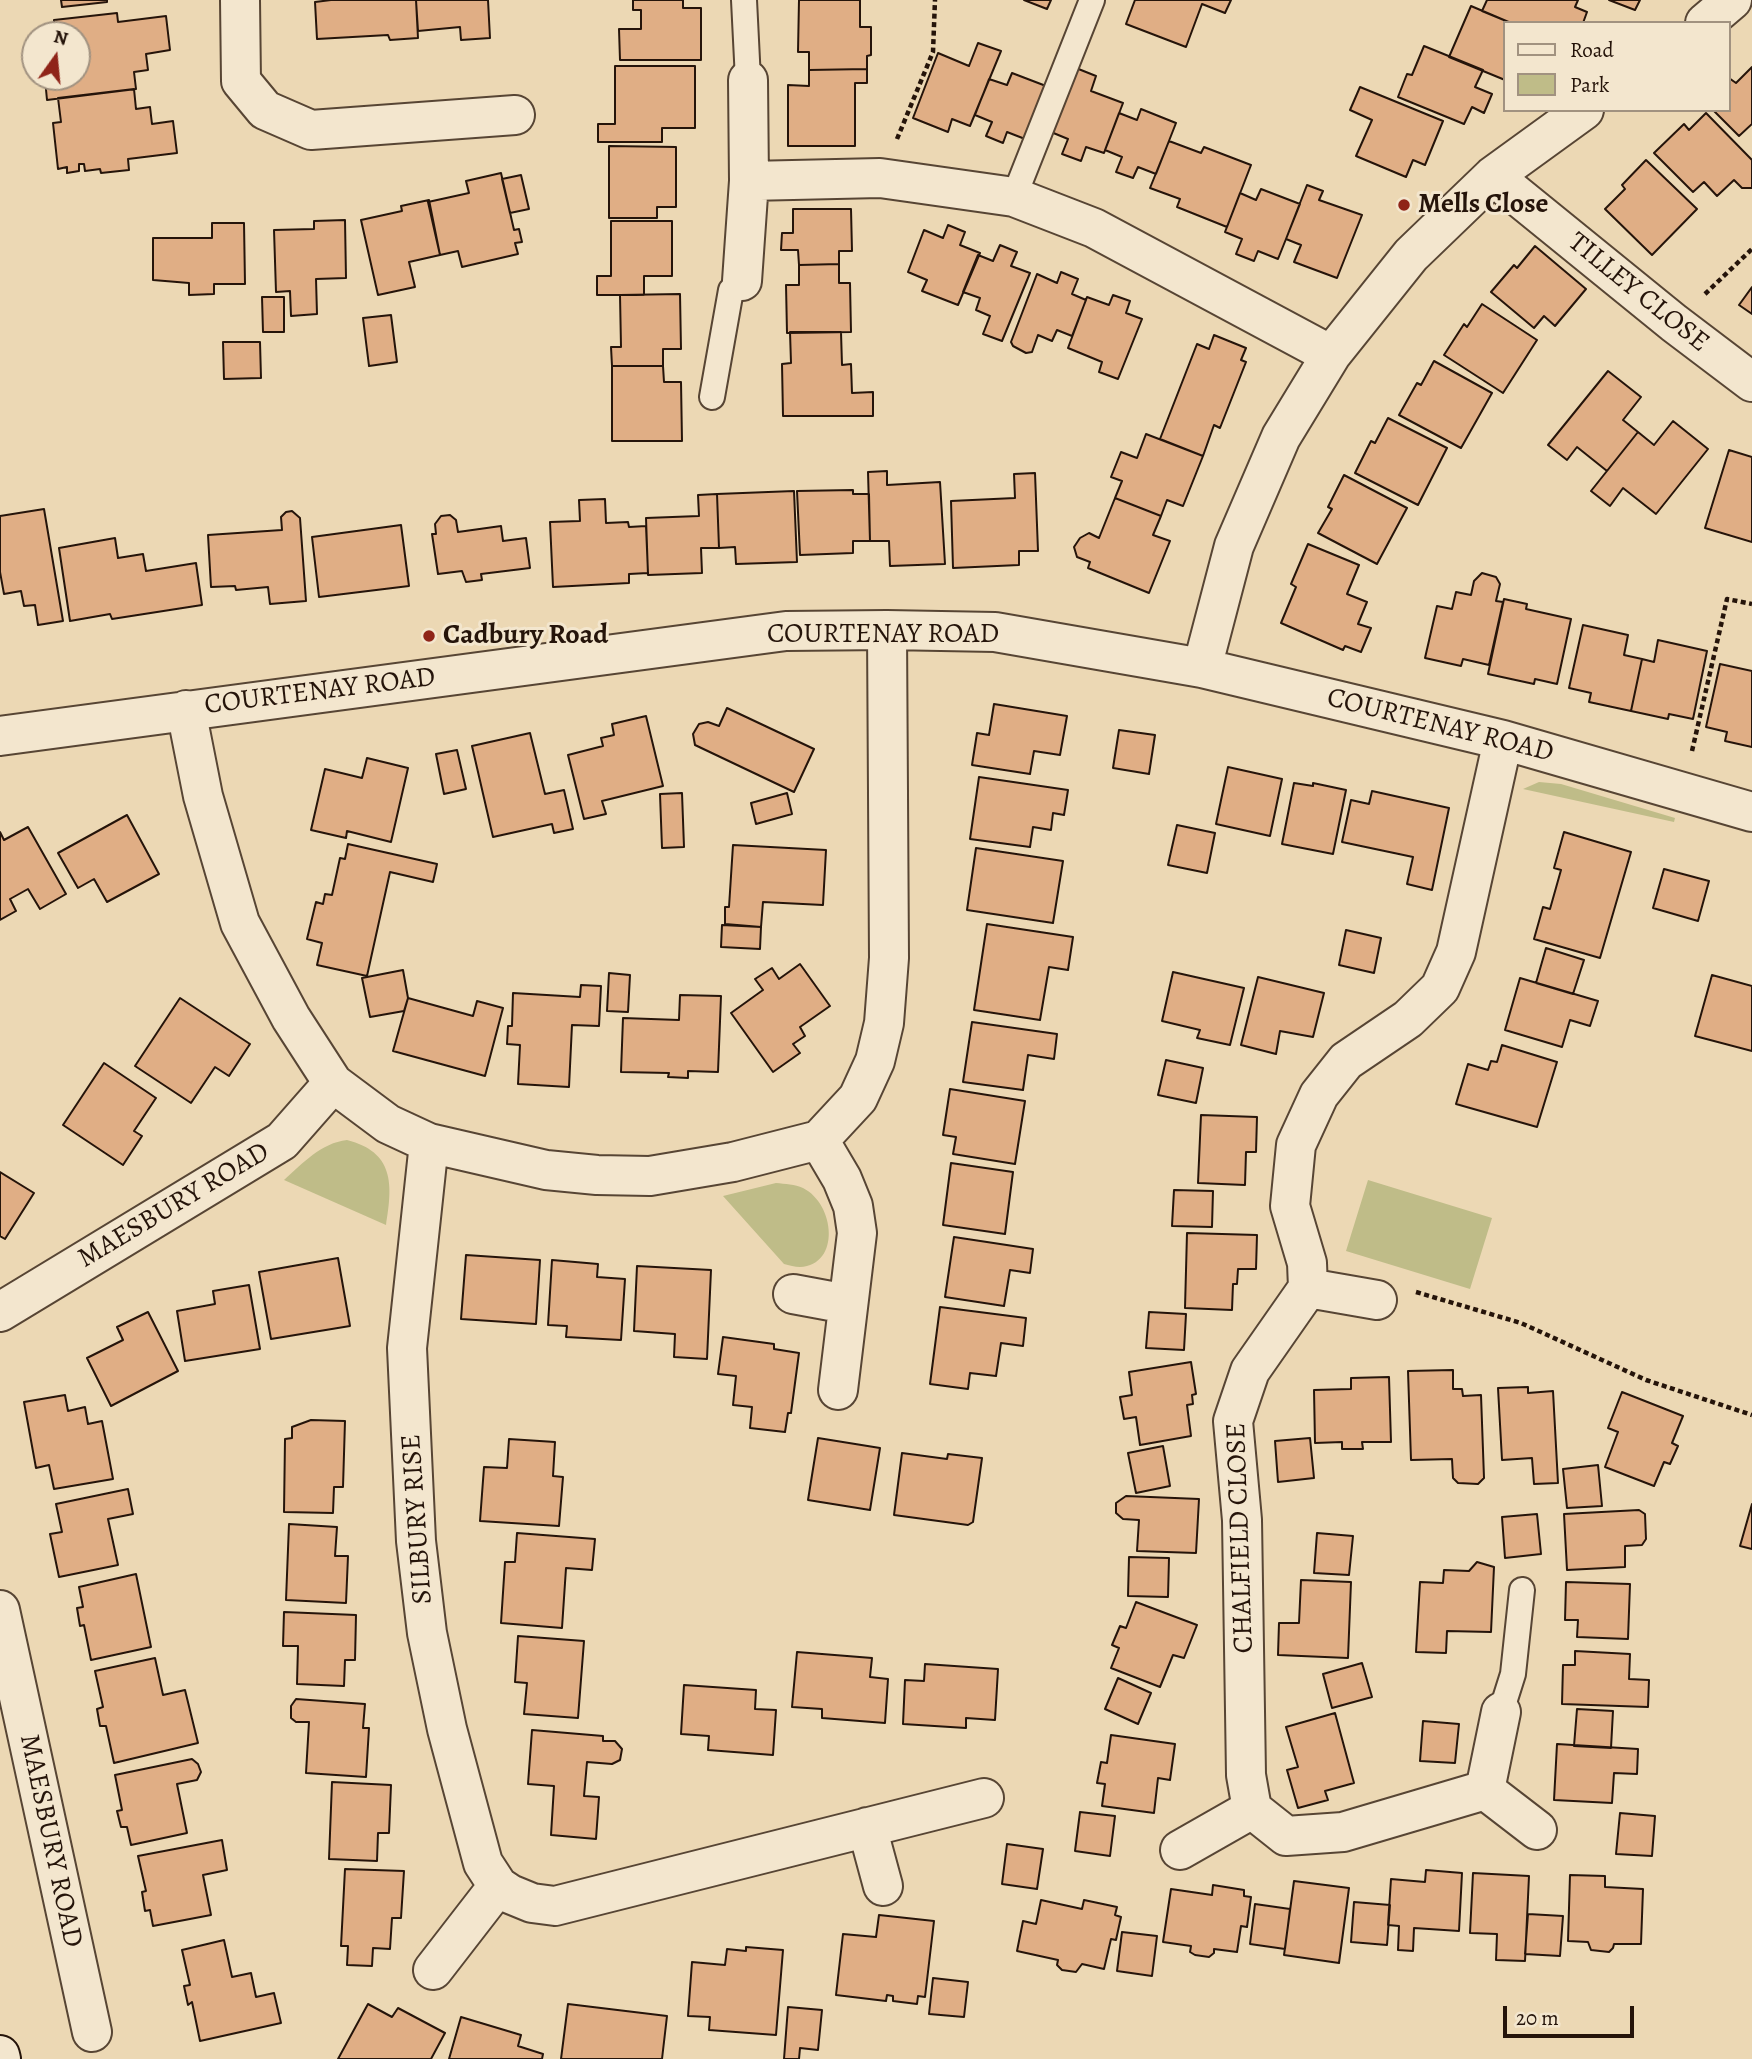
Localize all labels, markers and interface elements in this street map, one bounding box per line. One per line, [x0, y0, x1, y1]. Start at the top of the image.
north arrow [21, 21, 91, 91]
legend [1504, 21, 1731, 112]
text: N [51, 23, 71, 52]
text: Road [1570, 36, 1614, 64]
text: Park [1570, 71, 1609, 99]
place label: Mells Close [1418, 188, 1548, 222]
marker: Mells Close [1396, 197, 1412, 213]
street label: TILLEY CLOSE [1561, 226, 1715, 360]
street label: COURTENAY ROAD [767, 618, 999, 652]
place label: Cadbury Road [443, 619, 608, 653]
marker: Cadbury Road [421, 628, 437, 644]
street label: COURTENAY ROAD [203, 661, 437, 723]
street label: COURTENAY ROAD [1323, 682, 1557, 770]
street label: MAESBURY ROAD [72, 1136, 276, 1276]
street label: CHALFIELD CLOSE [1220, 1422, 1262, 1654]
street label: SILBURY RISE [395, 1433, 441, 1605]
street label: MAESBURY ROAD [11, 1731, 89, 1951]
scale bar [1507, 1993, 1638, 2037]
text: 20 m [1516, 2004, 1559, 2032]

